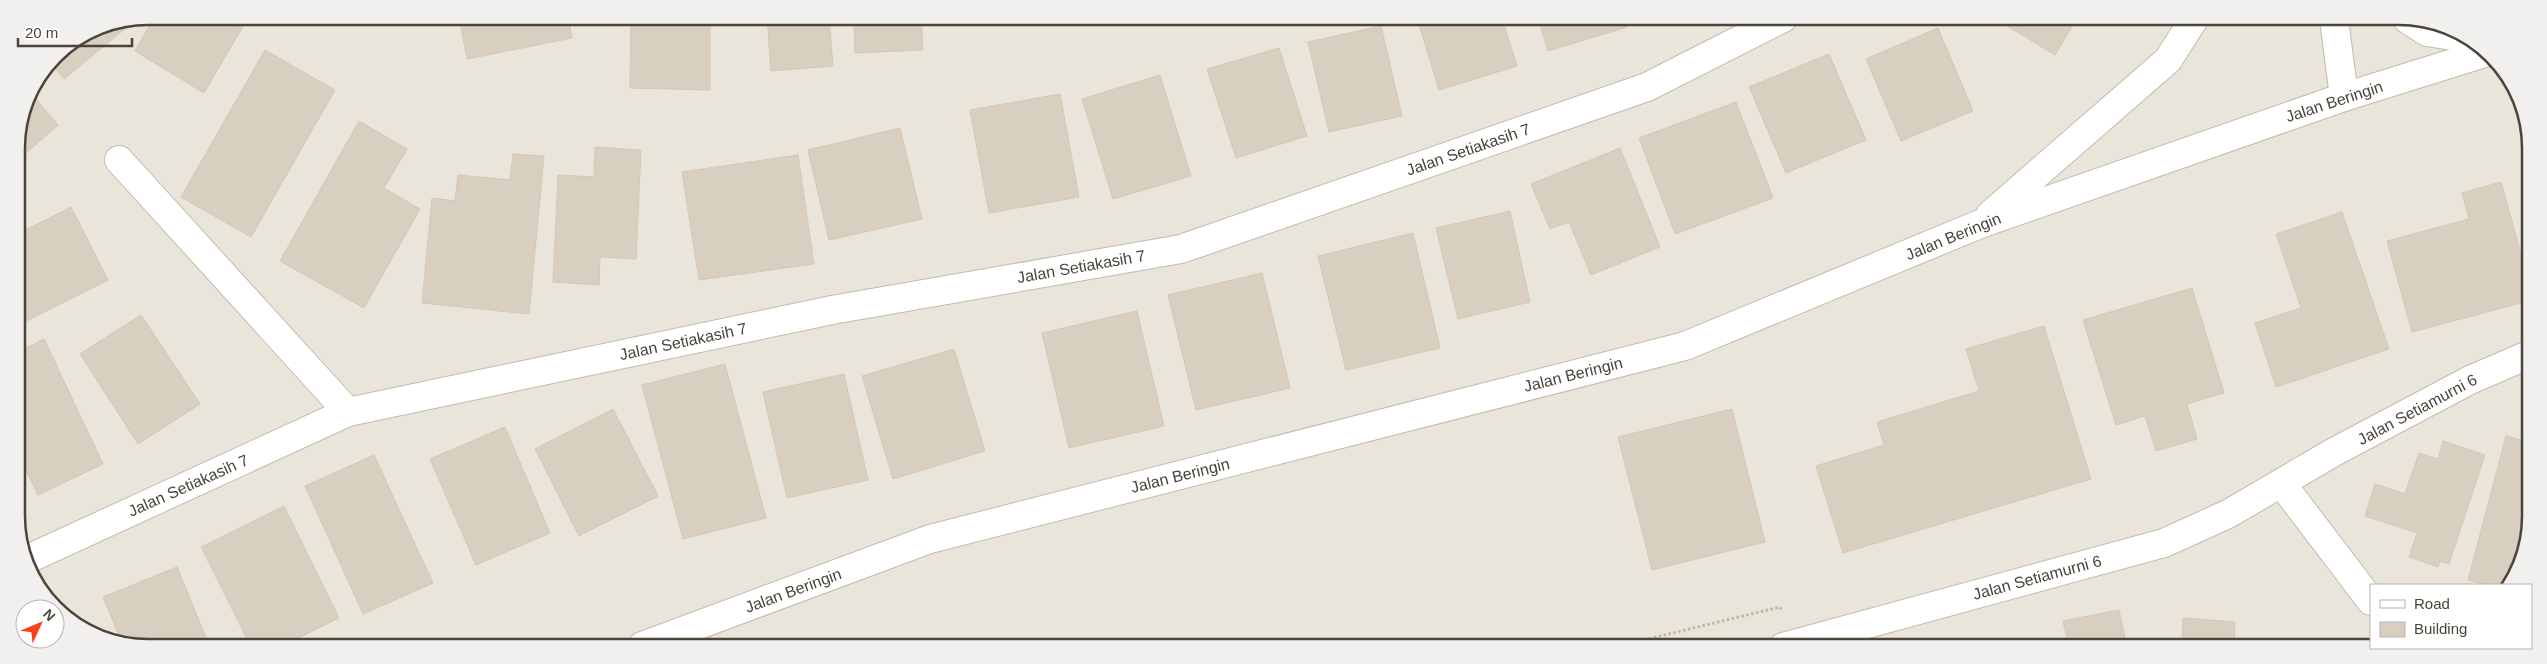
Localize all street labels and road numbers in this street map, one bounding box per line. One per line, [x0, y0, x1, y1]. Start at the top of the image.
street label: Jalan Beringin [2283, 78, 2385, 125]
street label: Jalan Setiakasih 7 [1404, 120, 1532, 179]
street label: Jalan Beringin [1903, 210, 2003, 263]
street label: Jalan Setiakasih 7 [1016, 247, 1147, 286]
street label: Jalan Setiakasih 7 [618, 320, 748, 363]
street label: Jalan Beringin [1522, 354, 1624, 395]
street label: Jalan Setiamurni 6 [2355, 371, 2480, 448]
street label: Jalan Setiakasih 7 [125, 451, 251, 520]
street label: Jalan Beringin [1129, 455, 1231, 496]
street label: Jalan Setiamurni 6 [1971, 552, 2103, 603]
street label: Jalan Beringin [743, 565, 844, 616]

